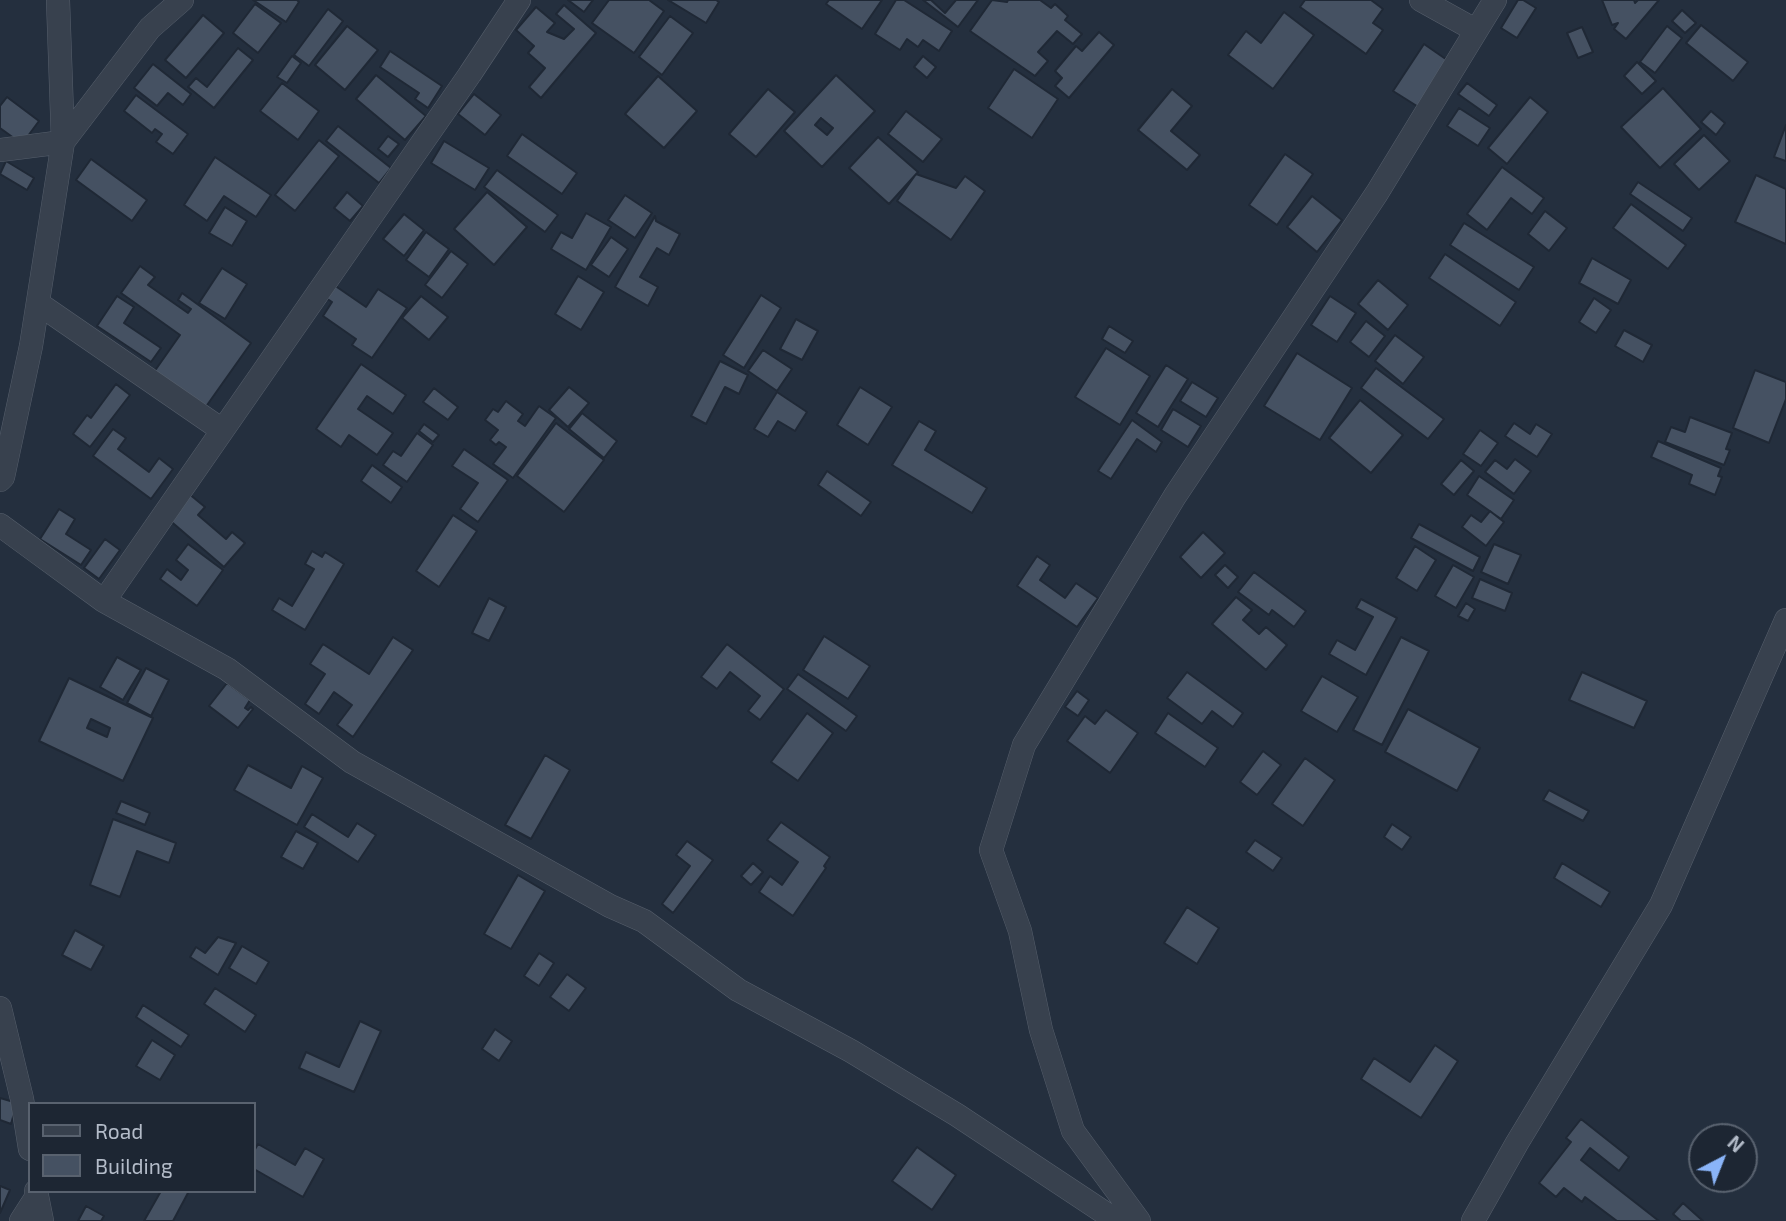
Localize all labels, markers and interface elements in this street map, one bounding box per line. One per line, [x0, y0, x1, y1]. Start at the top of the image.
legend [28, 1102, 256, 1193]
text: Road [95, 1118, 143, 1143]
north arrow [1688, 1123, 1758, 1193]
text: N [1723, 1130, 1749, 1157]
text: Building [95, 1153, 173, 1178]

